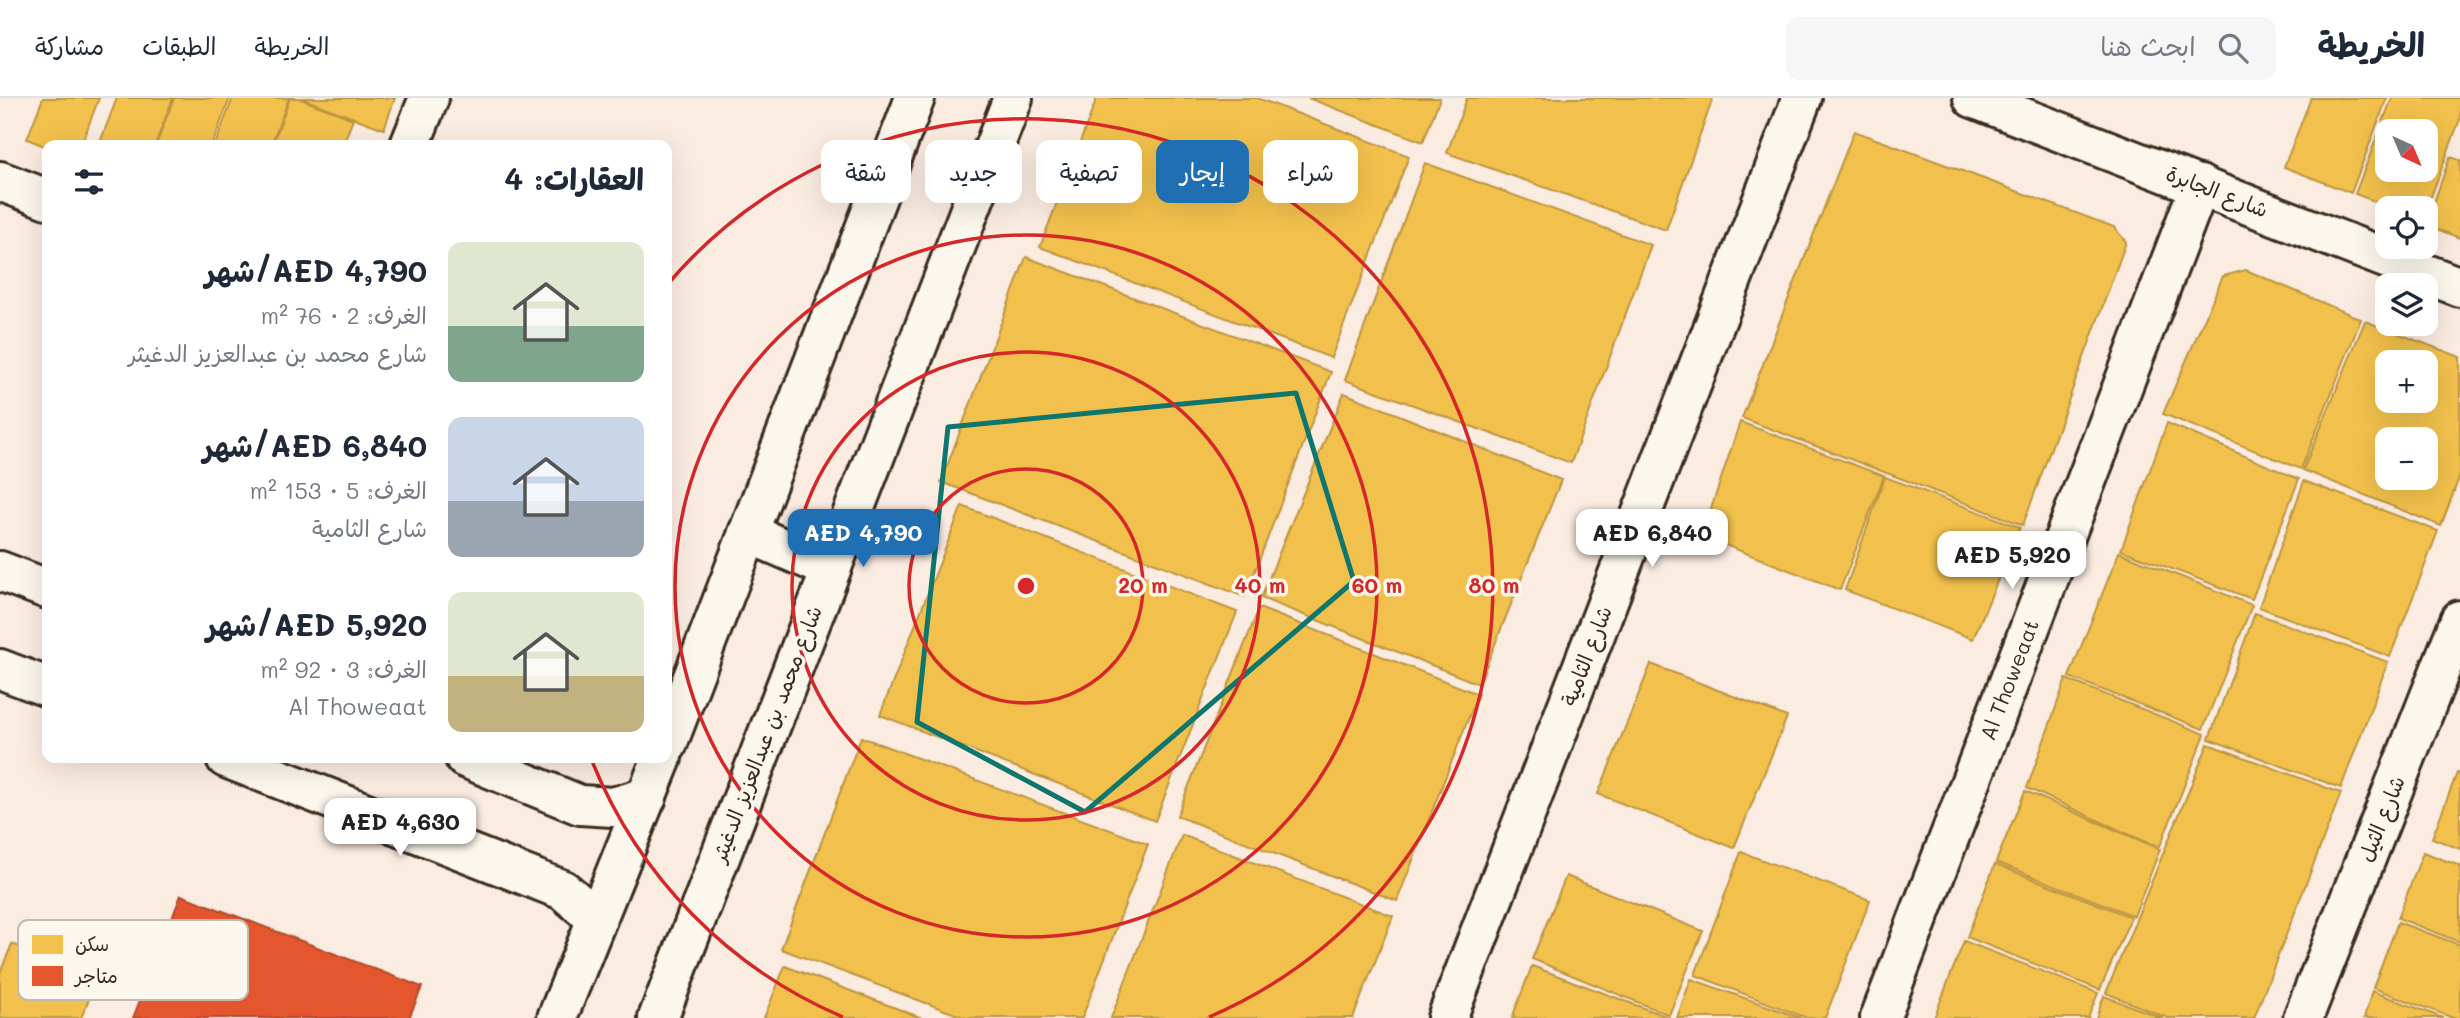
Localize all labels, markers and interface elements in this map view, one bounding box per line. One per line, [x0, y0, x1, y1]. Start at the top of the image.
search box [1786, 17, 2276, 80]
text: الخريطة [2318, 22, 2425, 65]
text: ابحث هنا [2100, 29, 2196, 63]
icon: search [2214, 29, 2252, 67]
text: مشاركة [35, 30, 104, 61]
text: الطبقات [142, 30, 217, 61]
text: الخريطة [255, 30, 329, 61]
north arrow [2375, 119, 2438, 182]
map controls [2375, 119, 2438, 490]
chip: شقة [821, 140, 911, 203]
chip: جديد [925, 140, 1022, 203]
chip: تصفية [1036, 140, 1142, 203]
chip: إيجار [1156, 140, 1249, 203]
chip: شراء [1263, 140, 1358, 203]
text: العقارات: 4 [504, 158, 644, 198]
street label: شارع الجابرة [2162, 159, 2272, 225]
icon: filters [70, 163, 108, 201]
button: locate [2375, 196, 2438, 259]
text: AED 4,790/شهر [205, 250, 427, 290]
icon: home [504, 270, 588, 354]
button: layers [2375, 273, 2438, 336]
text: الغرف: 2 · 76 m² [261, 300, 427, 330]
text: شارع محمد بن عبدالعزيز الدغيثر [128, 338, 427, 368]
button: + [2375, 350, 2438, 413]
text: AED 6,840/شهر [203, 425, 427, 465]
button: − [2375, 427, 2438, 490]
icon: home [504, 445, 588, 529]
text: الغرف: 5 · 153 m² [250, 475, 427, 505]
pin: AED 4,790 [783, 510, 943, 569]
pin: AED 6,840 [1572, 510, 1732, 569]
text: شارع الثامية [312, 513, 427, 543]
text: AED 4,790 [804, 517, 922, 547]
text: AED 6,840 [1592, 517, 1712, 547]
pin: AED 5,920 [1932, 532, 2092, 591]
text: AED 5,920 [1953, 539, 2071, 569]
text: 20 m [1118, 571, 1168, 598]
text: 40 m [1234, 571, 1286, 598]
text: 60 m [1352, 571, 1402, 598]
text: 80 m [1469, 571, 1519, 598]
centre of rings [1014, 574, 1038, 598]
street label: شارع محمد بن عبدالعزيز الدغيثر [703, 601, 830, 868]
street label: شارع الثامية [1554, 602, 1620, 710]
text: AED 5,920/شهر [206, 604, 427, 644]
street label: Al Thoweaat [1973, 615, 2044, 744]
icon: home [504, 620, 588, 704]
text: الغرف: 3 · 92 m² [260, 654, 427, 684]
text: Al Thoweaat [288, 691, 427, 721]
street label: شارع الثيل [2351, 771, 2413, 867]
pin: AED 4,630 [320, 798, 480, 858]
text: AED 4,630 [340, 806, 460, 836]
legend [18, 920, 248, 1000]
text: سكن [75, 931, 109, 956]
text: متاجر [73, 963, 118, 988]

